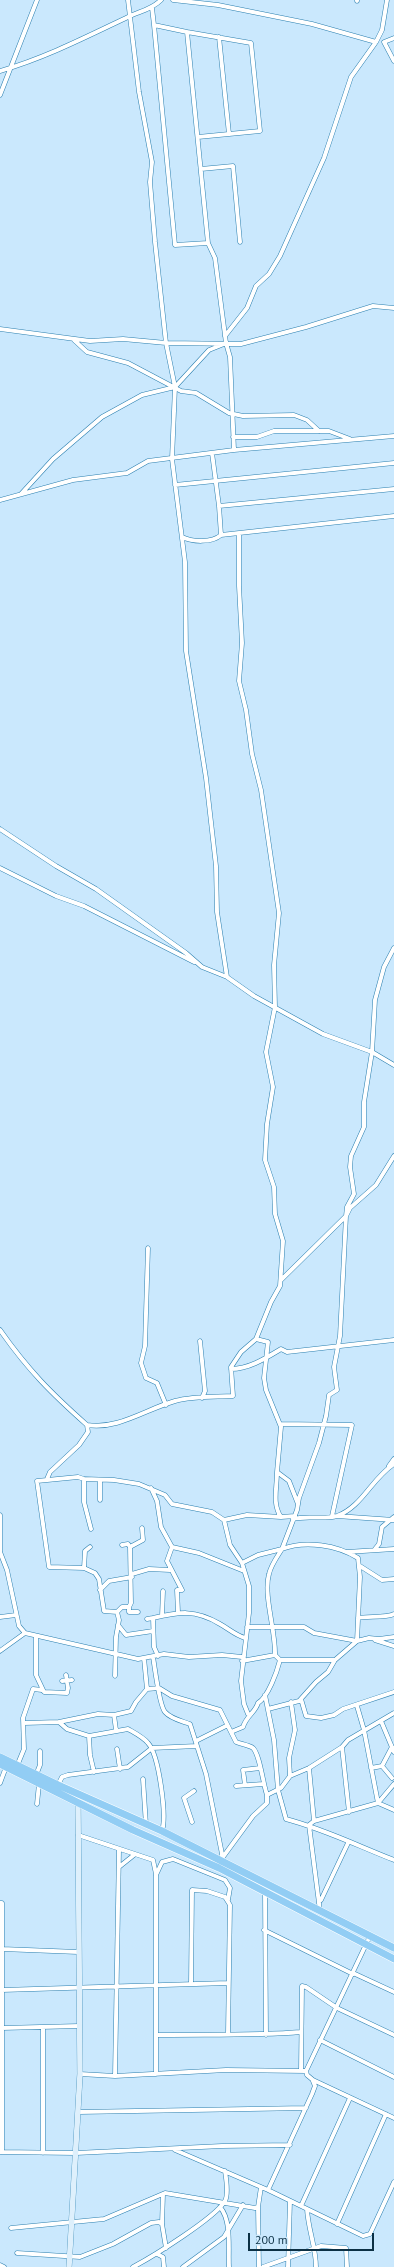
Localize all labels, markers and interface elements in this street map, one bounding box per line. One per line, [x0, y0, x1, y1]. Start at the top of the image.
scale bar [250, 2225, 376, 2251]
text: 200 m [255, 2232, 288, 2247]

